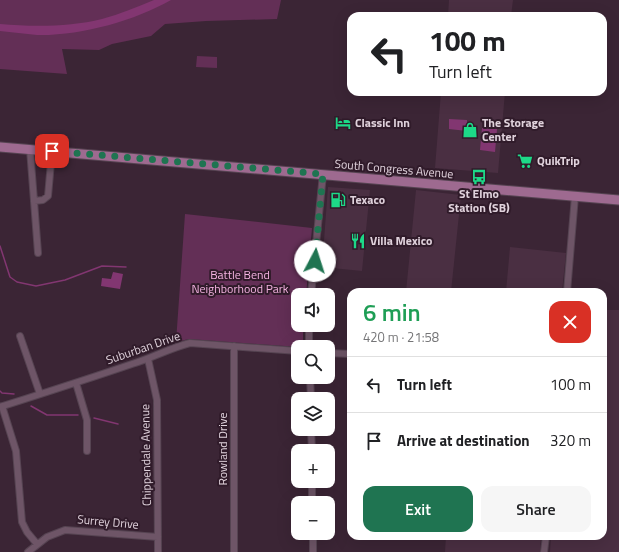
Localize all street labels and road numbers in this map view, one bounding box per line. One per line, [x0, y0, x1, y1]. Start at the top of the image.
street label: South Congress Avenue [334, 154, 454, 183]
street label: Suburban Drive [103, 326, 183, 369]
street label: Chippendale Avenue [135, 404, 156, 506]
street label: Rowland Drive [213, 412, 232, 486]
street label: Surrey Drive [76, 509, 140, 534]

